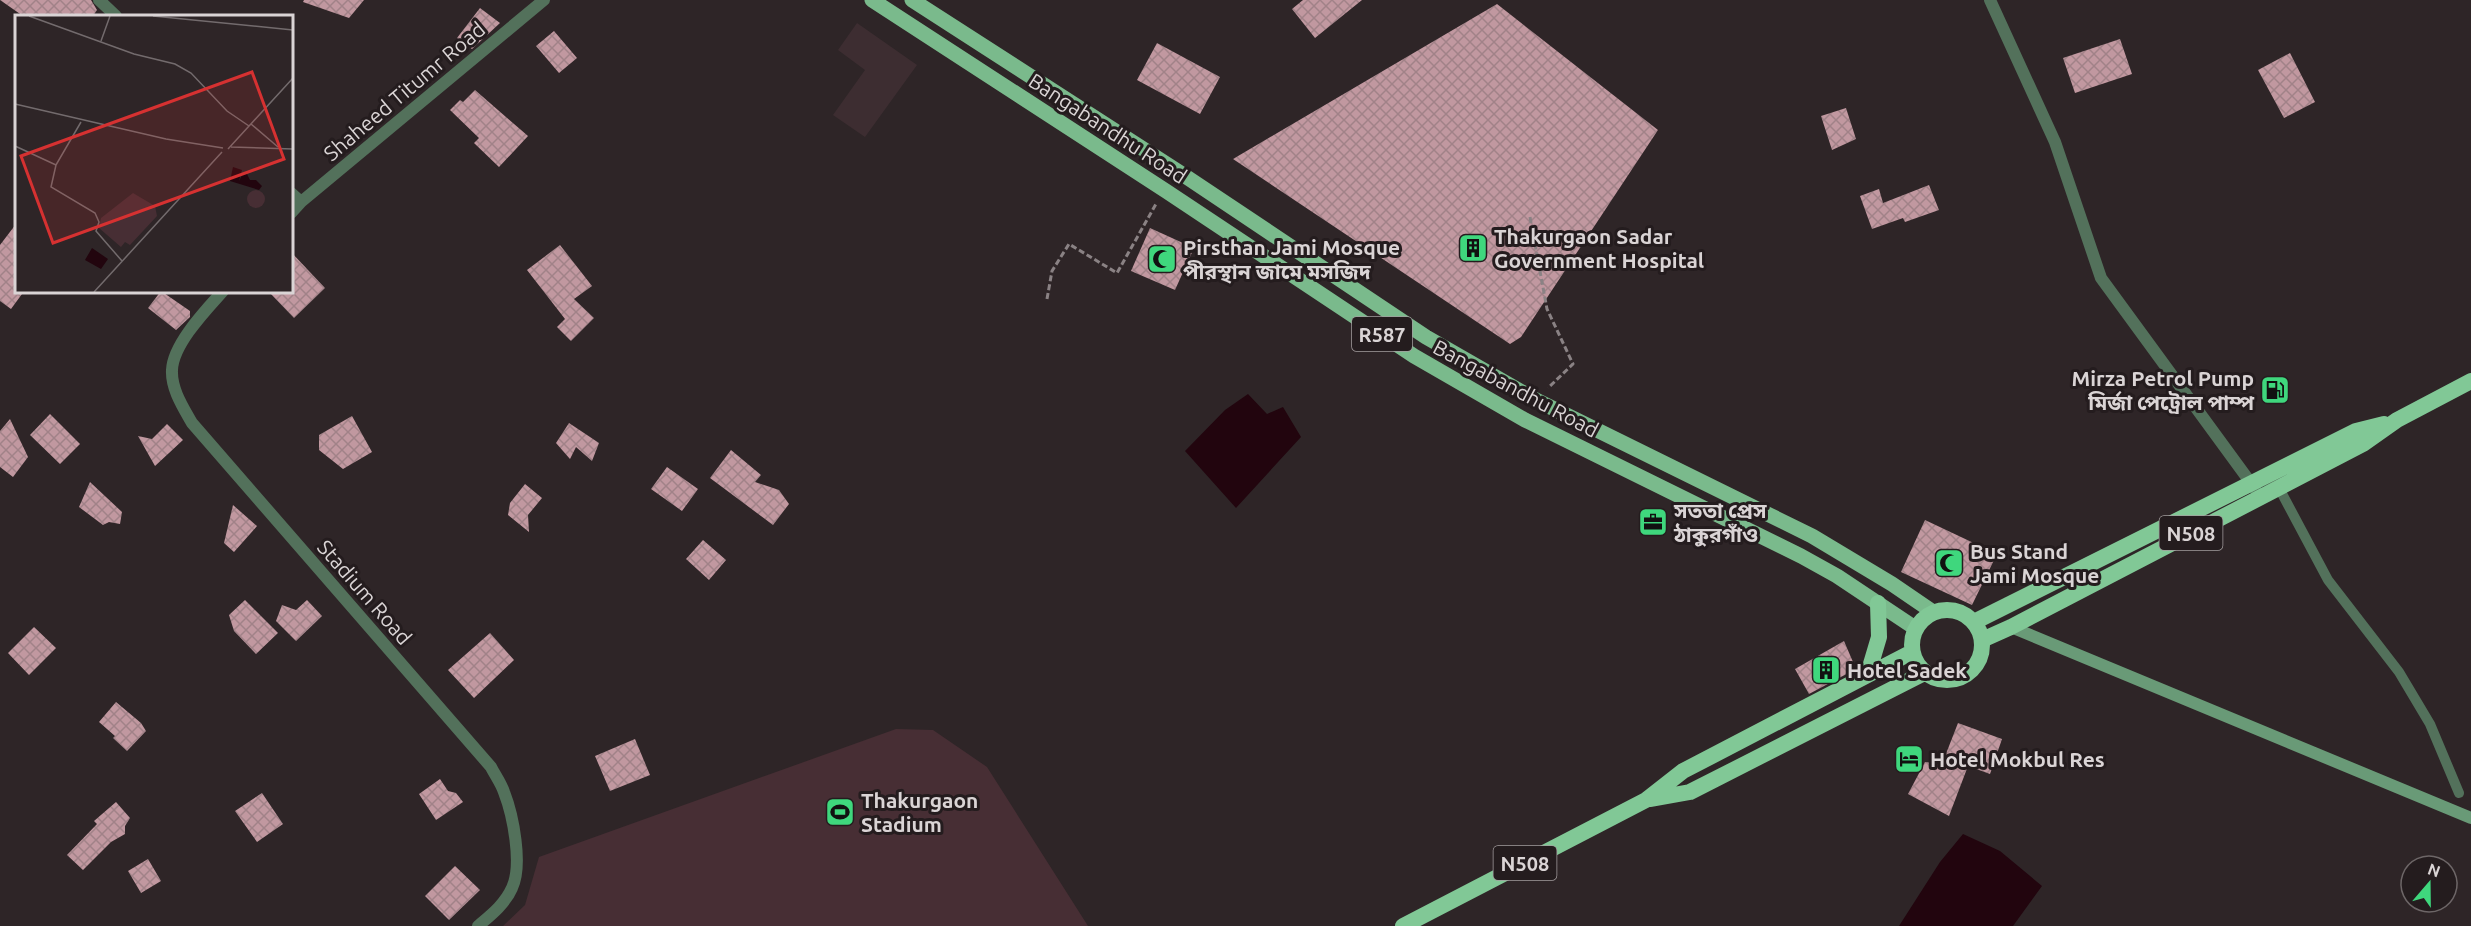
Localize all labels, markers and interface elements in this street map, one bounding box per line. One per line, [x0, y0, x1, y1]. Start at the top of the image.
inset map [15, 15, 292, 292]
street label: Shaheed Titumr Road [319, 17, 489, 165]
street label: Bangabandhu Road [1024, 68, 1192, 188]
place label: Thakurgaon Sadar Government Hospital [1494, 224, 1704, 272]
building icon: Thakurgaon Sadar Government Hospital [1457, 232, 1489, 264]
place label: Pirsthan Jami Mosque পীরস্থান জামে মসজিদ [1183, 235, 1400, 284]
mosque icon: Pirsthan Jami Mosque পীরস্থান জামে মসজিদ [1146, 243, 1178, 275]
road number: R587 [1352, 317, 1412, 351]
street label: Bangabandhu Road [1429, 334, 1603, 442]
place label: Mirza Petrol Pump মির্জা পেট্রোল পাম্প [2071, 366, 2254, 414]
fuel station icon: Mirza Petrol Pump মির্জা পেট্রোল পাম্প [2259, 374, 2291, 406]
place label: সততা প্রেস ঠাকুরগাঁও [1673, 498, 1767, 547]
office icon: সততা প্রেস ঠাকুরগাঁও [1637, 506, 1669, 538]
road number: N508 [2160, 516, 2222, 550]
street label: Stadium Road [313, 535, 417, 649]
place label: Bus Stand Jami Mosque [1970, 539, 2099, 587]
mosque icon: Bus Stand Jami Mosque [1933, 547, 1965, 579]
building icon: Hotel Sadek [1810, 654, 1842, 686]
place label: Hotel Sadek [1847, 658, 1967, 682]
hotel icon: Hotel Mokbul Res [1893, 743, 1925, 775]
place label: Hotel Mokbul Res [1930, 747, 2105, 771]
place label: Thakurgaon Stadium [861, 788, 978, 836]
sports icon: Thakurgaon Stadium [824, 796, 856, 828]
road number: N508 [1494, 846, 1556, 880]
north arrow [2399, 854, 2459, 914]
text: N [2425, 859, 2443, 880]

